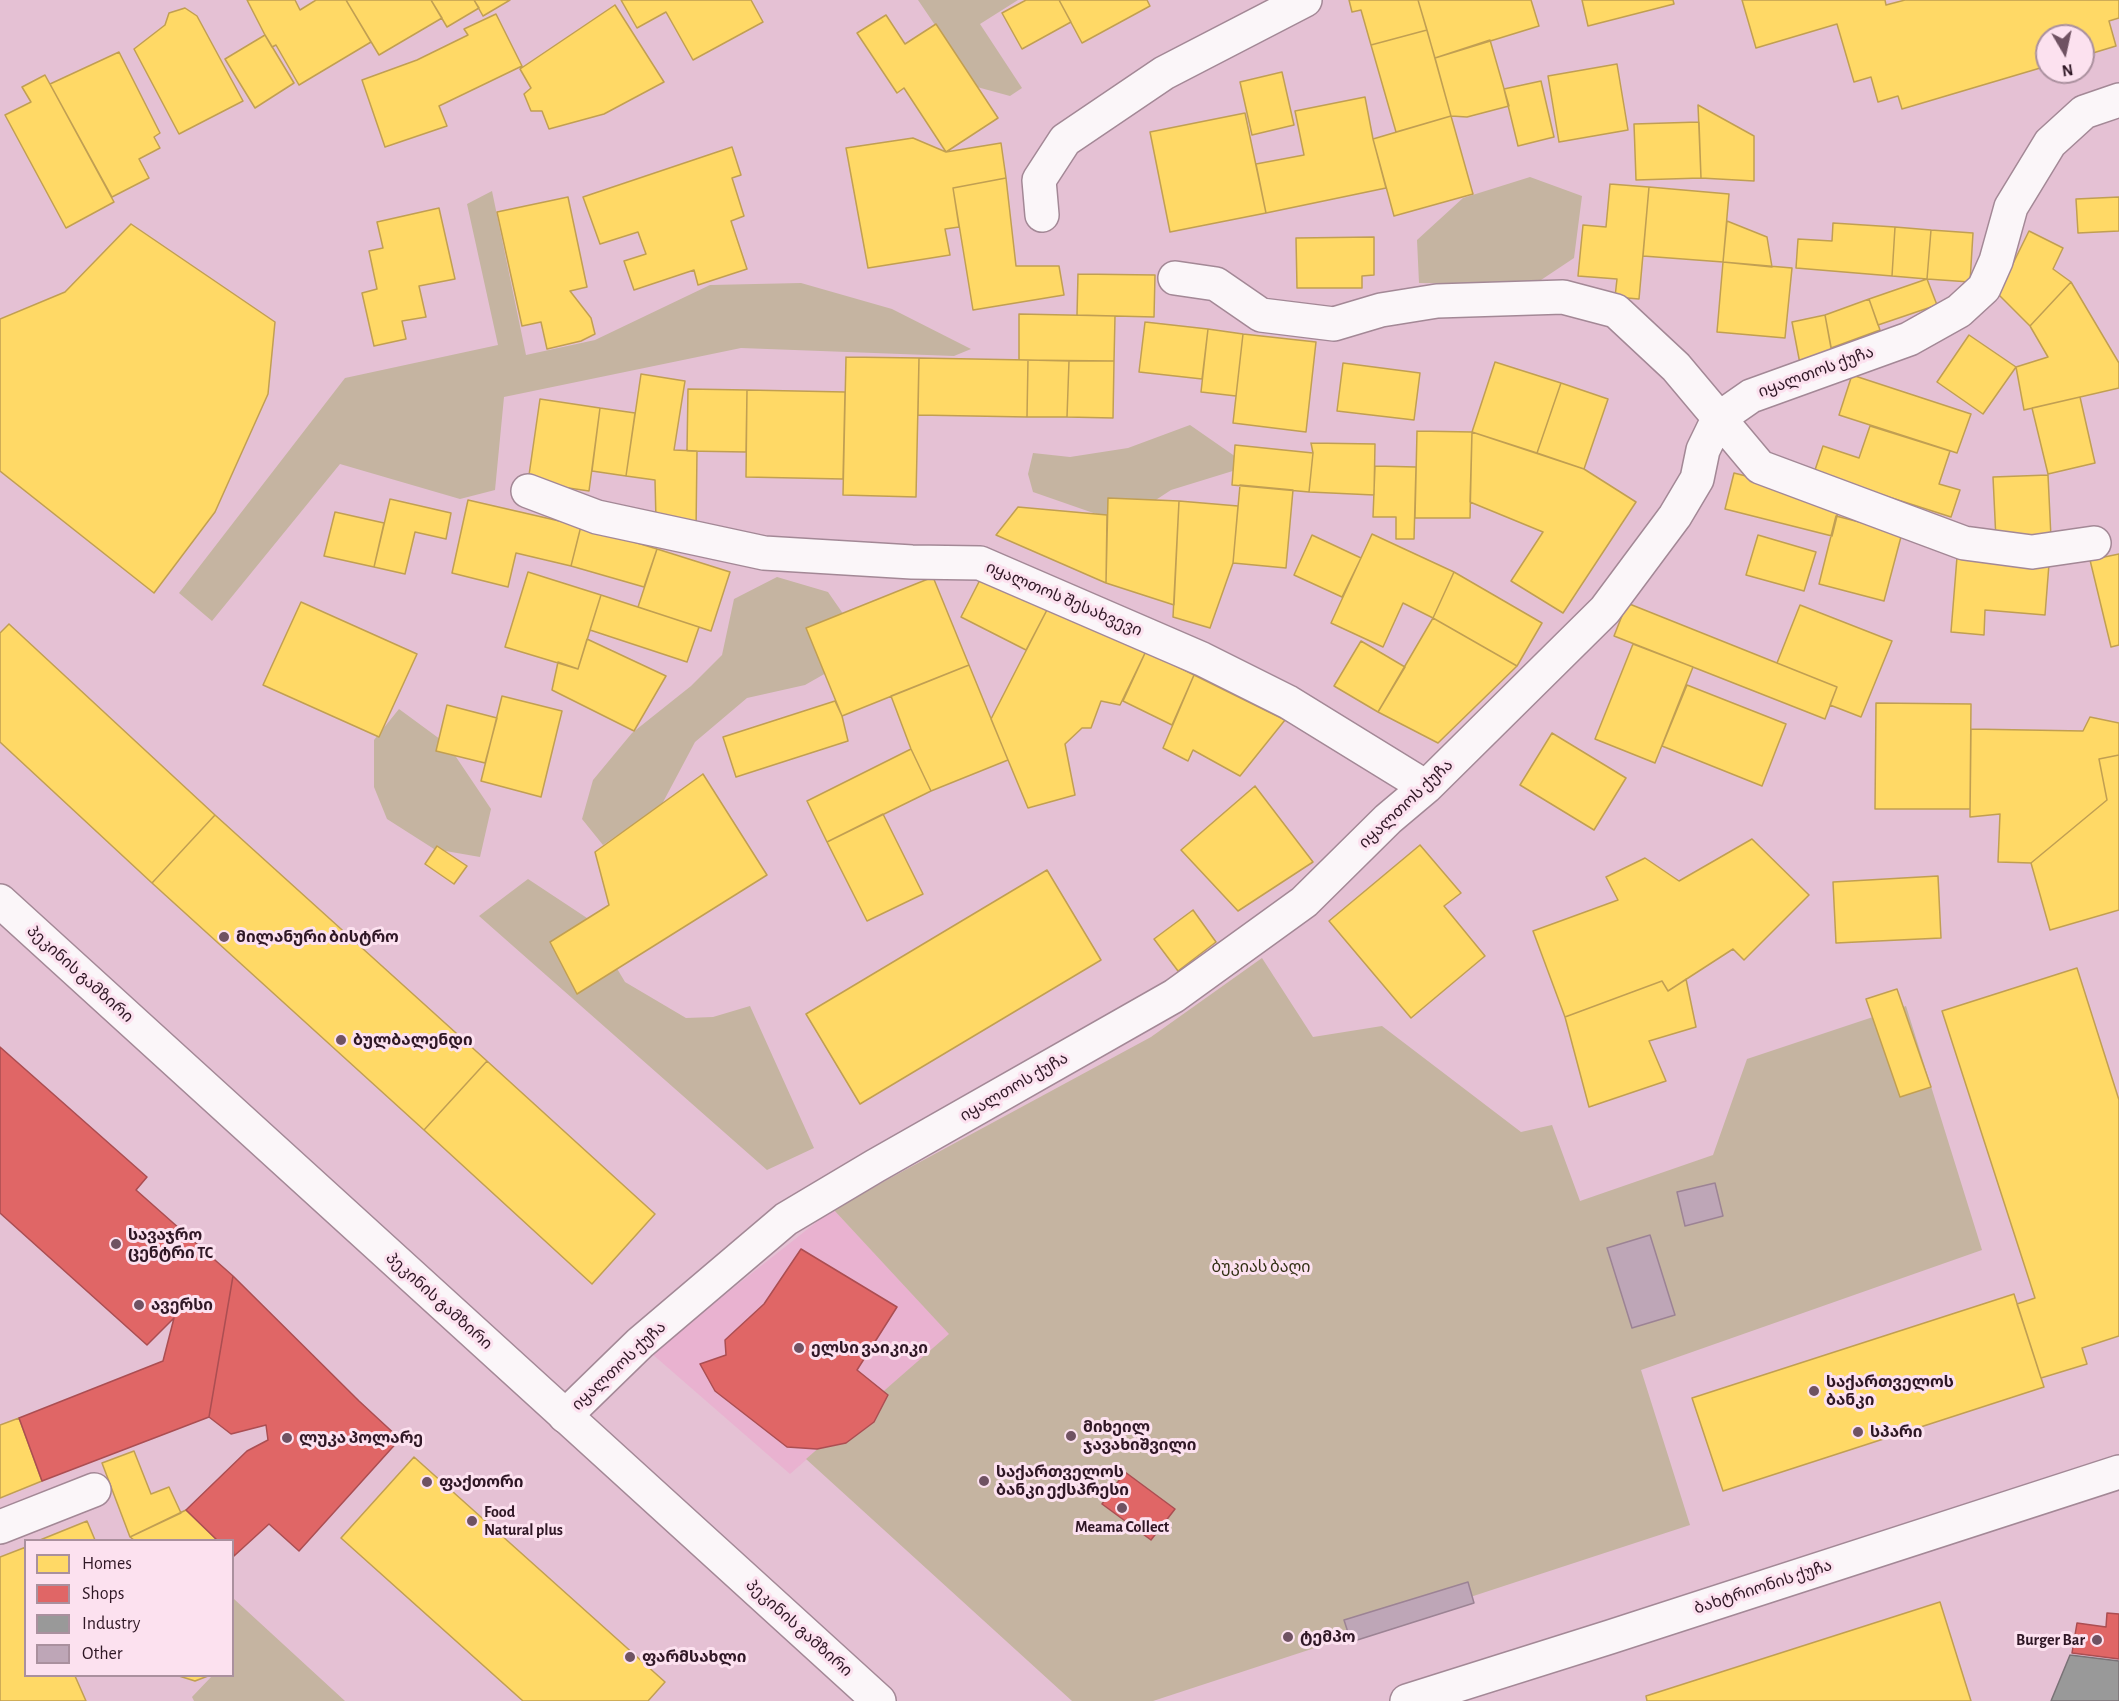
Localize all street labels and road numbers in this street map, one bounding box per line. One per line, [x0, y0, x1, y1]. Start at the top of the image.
street label: იყალთოს ქუჩა [1756, 342, 1876, 402]
street label: იყალთოს შესახვევი [983, 557, 1145, 641]
street label: იყალთოს ქუჩა [1355, 756, 1457, 852]
street label: პეკინის გამზირი [23, 921, 137, 1027]
street label: იყალთოს ქუჩა [957, 1048, 1071, 1126]
street label: პეკინის გამზირი [382, 1248, 496, 1354]
street label: იყალთოს ქუჩა [568, 1318, 670, 1414]
street label: ბახტრიონის ქუჩა [1692, 1556, 1834, 1618]
street label: პეკინის გამზირი [742, 1575, 856, 1681]

